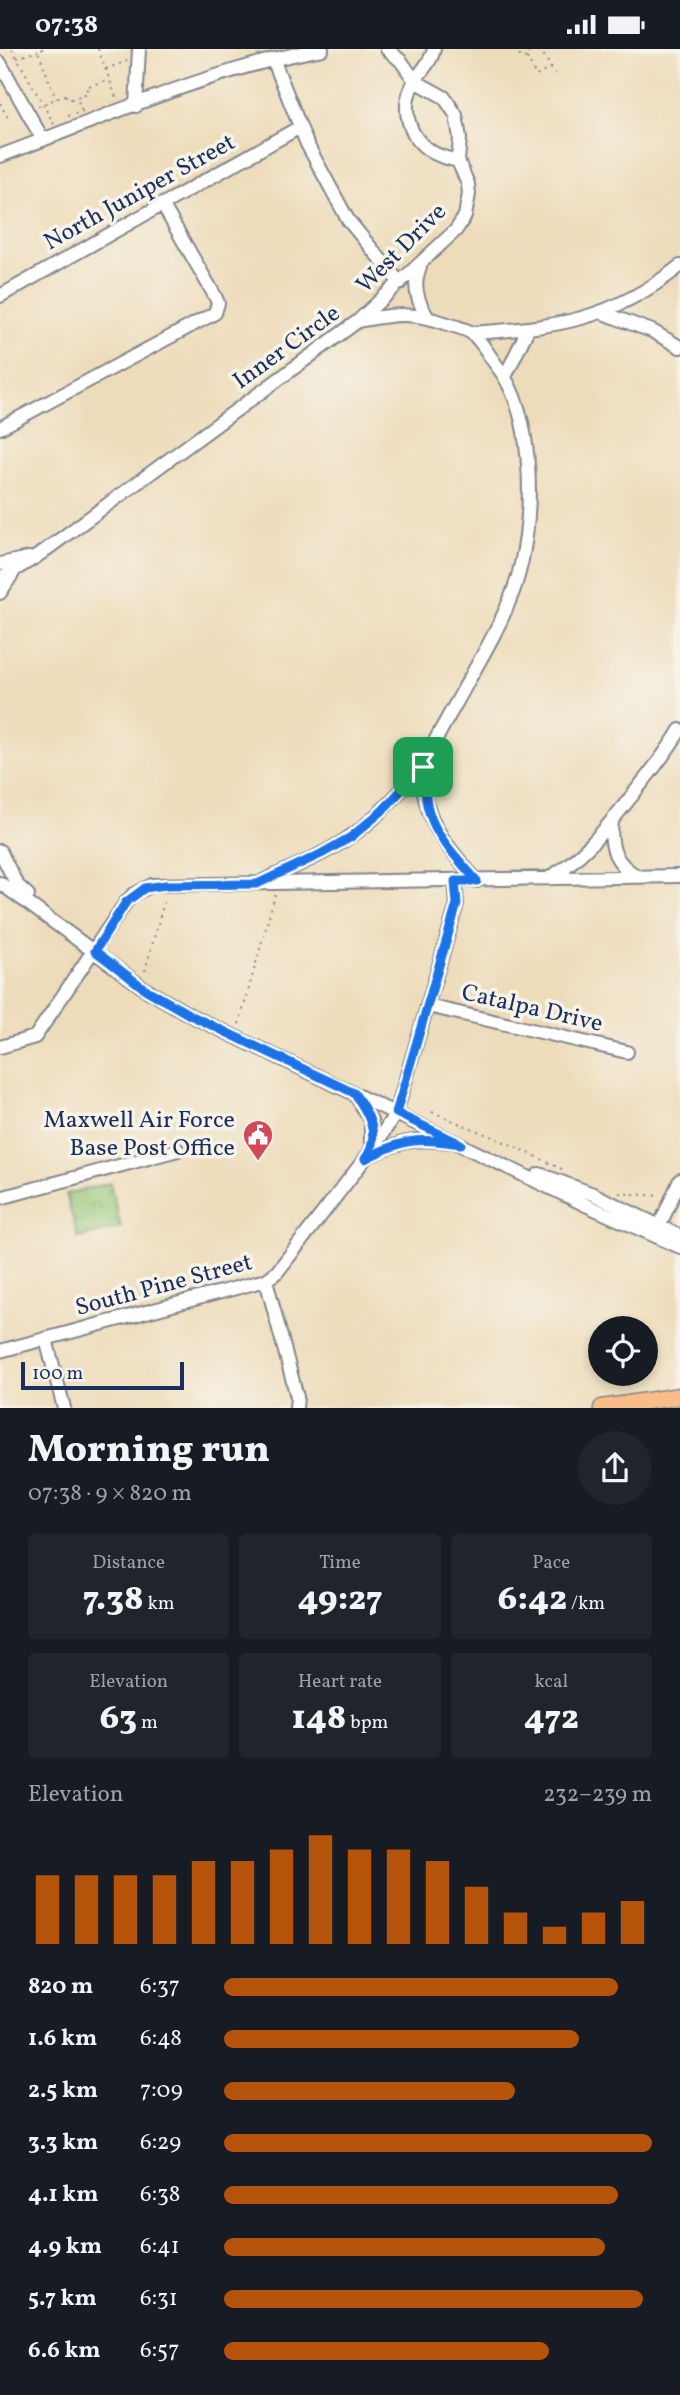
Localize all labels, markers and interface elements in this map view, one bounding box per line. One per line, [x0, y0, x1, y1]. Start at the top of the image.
text: 07:38 [35, 7, 98, 43]
street label: North Juniper Street [38, 126, 242, 260]
street label: West Drive [349, 196, 455, 302]
street label: Inner Circle [226, 298, 348, 398]
pin [393, 737, 453, 797]
icon: arrive [404, 748, 442, 786]
street label: Catalpa Drive [458, 976, 606, 1042]
place label: Maxwell Air Force Base Post Office [43, 1104, 235, 1166]
public building icon: Maxwell Air Force Base Post Office [241, 1118, 275, 1162]
street label: South Pine Street [72, 1246, 256, 1326]
map controls [588, 1316, 658, 1386]
button: locate [588, 1316, 658, 1386]
scale bar [21, 1359, 184, 1391]
text: 100 m [32, 1361, 83, 1387]
text: Morning run [28, 1425, 270, 1478]
button: share [578, 1431, 652, 1505]
text: 07:38 · 9 × 820 m [28, 1478, 192, 1510]
text: Distance [92, 1550, 165, 1576]
text: Time [319, 1550, 361, 1576]
text: Pace [532, 1550, 570, 1576]
text: 7.38 [83, 1576, 144, 1624]
text: 49:27 [297, 1576, 383, 1624]
text: 6:42 [498, 1576, 567, 1624]
text: km [144, 1591, 175, 1617]
text: /km [567, 1591, 605, 1617]
text: Elevation [89, 1669, 168, 1695]
text: Heart rate [298, 1669, 382, 1695]
text: kcal [534, 1669, 568, 1695]
text: 63 [100, 1695, 137, 1743]
text: 148 [292, 1695, 347, 1743]
text: 472 [524, 1695, 579, 1743]
text: m [137, 1710, 158, 1736]
text: bpm [347, 1710, 388, 1736]
text: Elevation [28, 1779, 124, 1811]
text: 232–239 m [543, 1779, 652, 1811]
text: 820 m [28, 1971, 93, 2003]
text: 6:37 [140, 1971, 180, 2003]
text: 1.6 km [28, 2023, 97, 2055]
text: 6:48 [140, 2023, 182, 2055]
text: 2.5 km [28, 2075, 98, 2107]
text: 7:09 [140, 2075, 183, 2107]
text: 3.3 km [28, 2127, 98, 2159]
text: 6:29 [140, 2127, 181, 2159]
text: 4.1 km [28, 2179, 99, 2211]
text: 6:38 [140, 2179, 181, 2211]
text: 4.9 km [28, 2231, 102, 2263]
text: 6:41 [140, 2231, 180, 2263]
text: 5.7 km [28, 2283, 97, 2315]
text: 6:31 [140, 2283, 178, 2315]
text: 6.6 km [28, 2335, 101, 2367]
text: 6:57 [140, 2335, 179, 2367]

